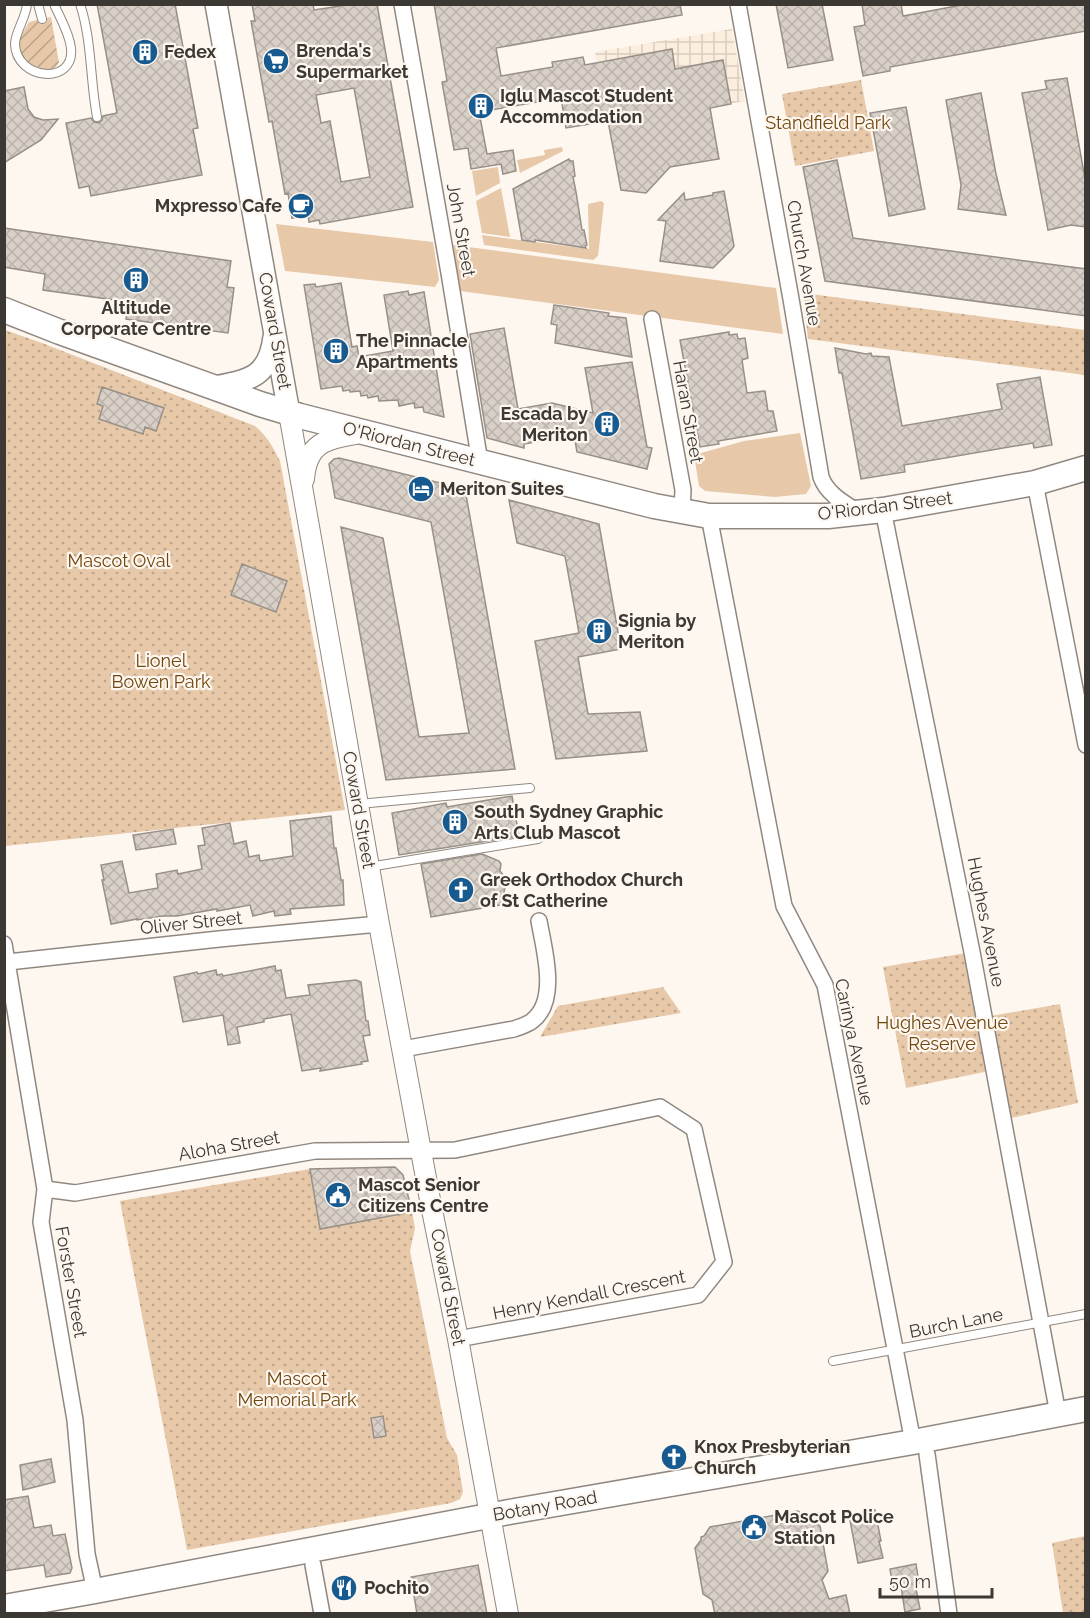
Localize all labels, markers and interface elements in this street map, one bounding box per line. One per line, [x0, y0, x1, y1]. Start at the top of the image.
building icon: Fedex [130, 37, 160, 67]
place label: Brenda's Supermarket [296, 40, 409, 82]
place label: Fedex [164, 41, 217, 62]
supermarket icon: Brenda's Supermarket [261, 46, 291, 76]
place label: Iglu Mascot Student Accommodation [500, 85, 673, 127]
building icon: Iglu Mascot Student Accommodation [466, 91, 496, 121]
park label: Standfield Park [765, 112, 891, 133]
street label: John Street [443, 181, 480, 278]
cafe icon: Mxpresso Cafe [286, 191, 316, 221]
place label: Mxpresso Cafe [155, 195, 282, 216]
street label: Church Avenue [783, 198, 826, 328]
building icon: Altitude Corporate Centre [121, 265, 151, 295]
street label: Coward Street [255, 271, 296, 391]
place label: Altitude Corporate Centre [61, 297, 211, 339]
place label: The Pinnacle Apartments [356, 330, 468, 372]
building icon: The Pinnacle Apartments [321, 336, 351, 366]
street label: Haran Street [669, 359, 708, 465]
place label: Escada by Meriton [501, 403, 588, 445]
building icon: Escada by Meriton [592, 409, 622, 439]
street label: O'Riordan Street [341, 417, 477, 470]
hotel icon: Meriton Suites [406, 474, 436, 504]
place label: Meriton Suites [440, 478, 564, 499]
street label: O'Riordan Street [816, 487, 953, 524]
park label: Mascot Oval [68, 550, 170, 571]
place label: Signia by Meriton [618, 610, 696, 652]
building icon: Signia by Meriton [584, 616, 614, 646]
park label: Lionel Bowen Park [111, 650, 211, 692]
street label: Coward Street [339, 750, 380, 870]
place label: South Sydney Graphic Arts Club Mascot [474, 801, 664, 843]
building icon: South Sydney Graphic Arts Club Mascot [440, 807, 470, 837]
street label: Hughes Avenue [964, 855, 1009, 989]
place label: Greek Orthodox Church of St Catherine [480, 869, 683, 911]
church icon: Greek Orthodox Church of St Catherine [446, 875, 476, 905]
street label: Oliver Street [139, 907, 243, 938]
street label: Carinya Avenue [831, 977, 878, 1108]
park label: Hughes Avenue Reserve [876, 1012, 1008, 1054]
street label: Aloha Street [177, 1126, 281, 1165]
place label: Mascot Senior Citizens Centre [358, 1174, 489, 1216]
public building icon: Mascot Senior Citizens Centre [323, 1180, 353, 1210]
street label: Forster Street [51, 1225, 92, 1339]
street label: Coward Street [427, 1227, 470, 1347]
street label: Henry Kendall Crescent [491, 1266, 687, 1323]
street label: Burch Lane [907, 1303, 1005, 1342]
park label: Mascot Memorial Park [237, 1368, 357, 1410]
place label: Knox Presbyterian Church [694, 1436, 850, 1478]
church icon: Knox Presbyterian Church [659, 1442, 689, 1472]
street label: Botany Road [491, 1486, 599, 1525]
place label: Mascot Police Station [774, 1506, 894, 1548]
public building icon: Mascot Police Station [739, 1512, 769, 1542]
scale bar [880, 1561, 992, 1599]
text: 50 m [889, 1571, 931, 1592]
restaurant icon: Pochito [329, 1573, 359, 1603]
place label: Pochito [364, 1577, 429, 1598]

